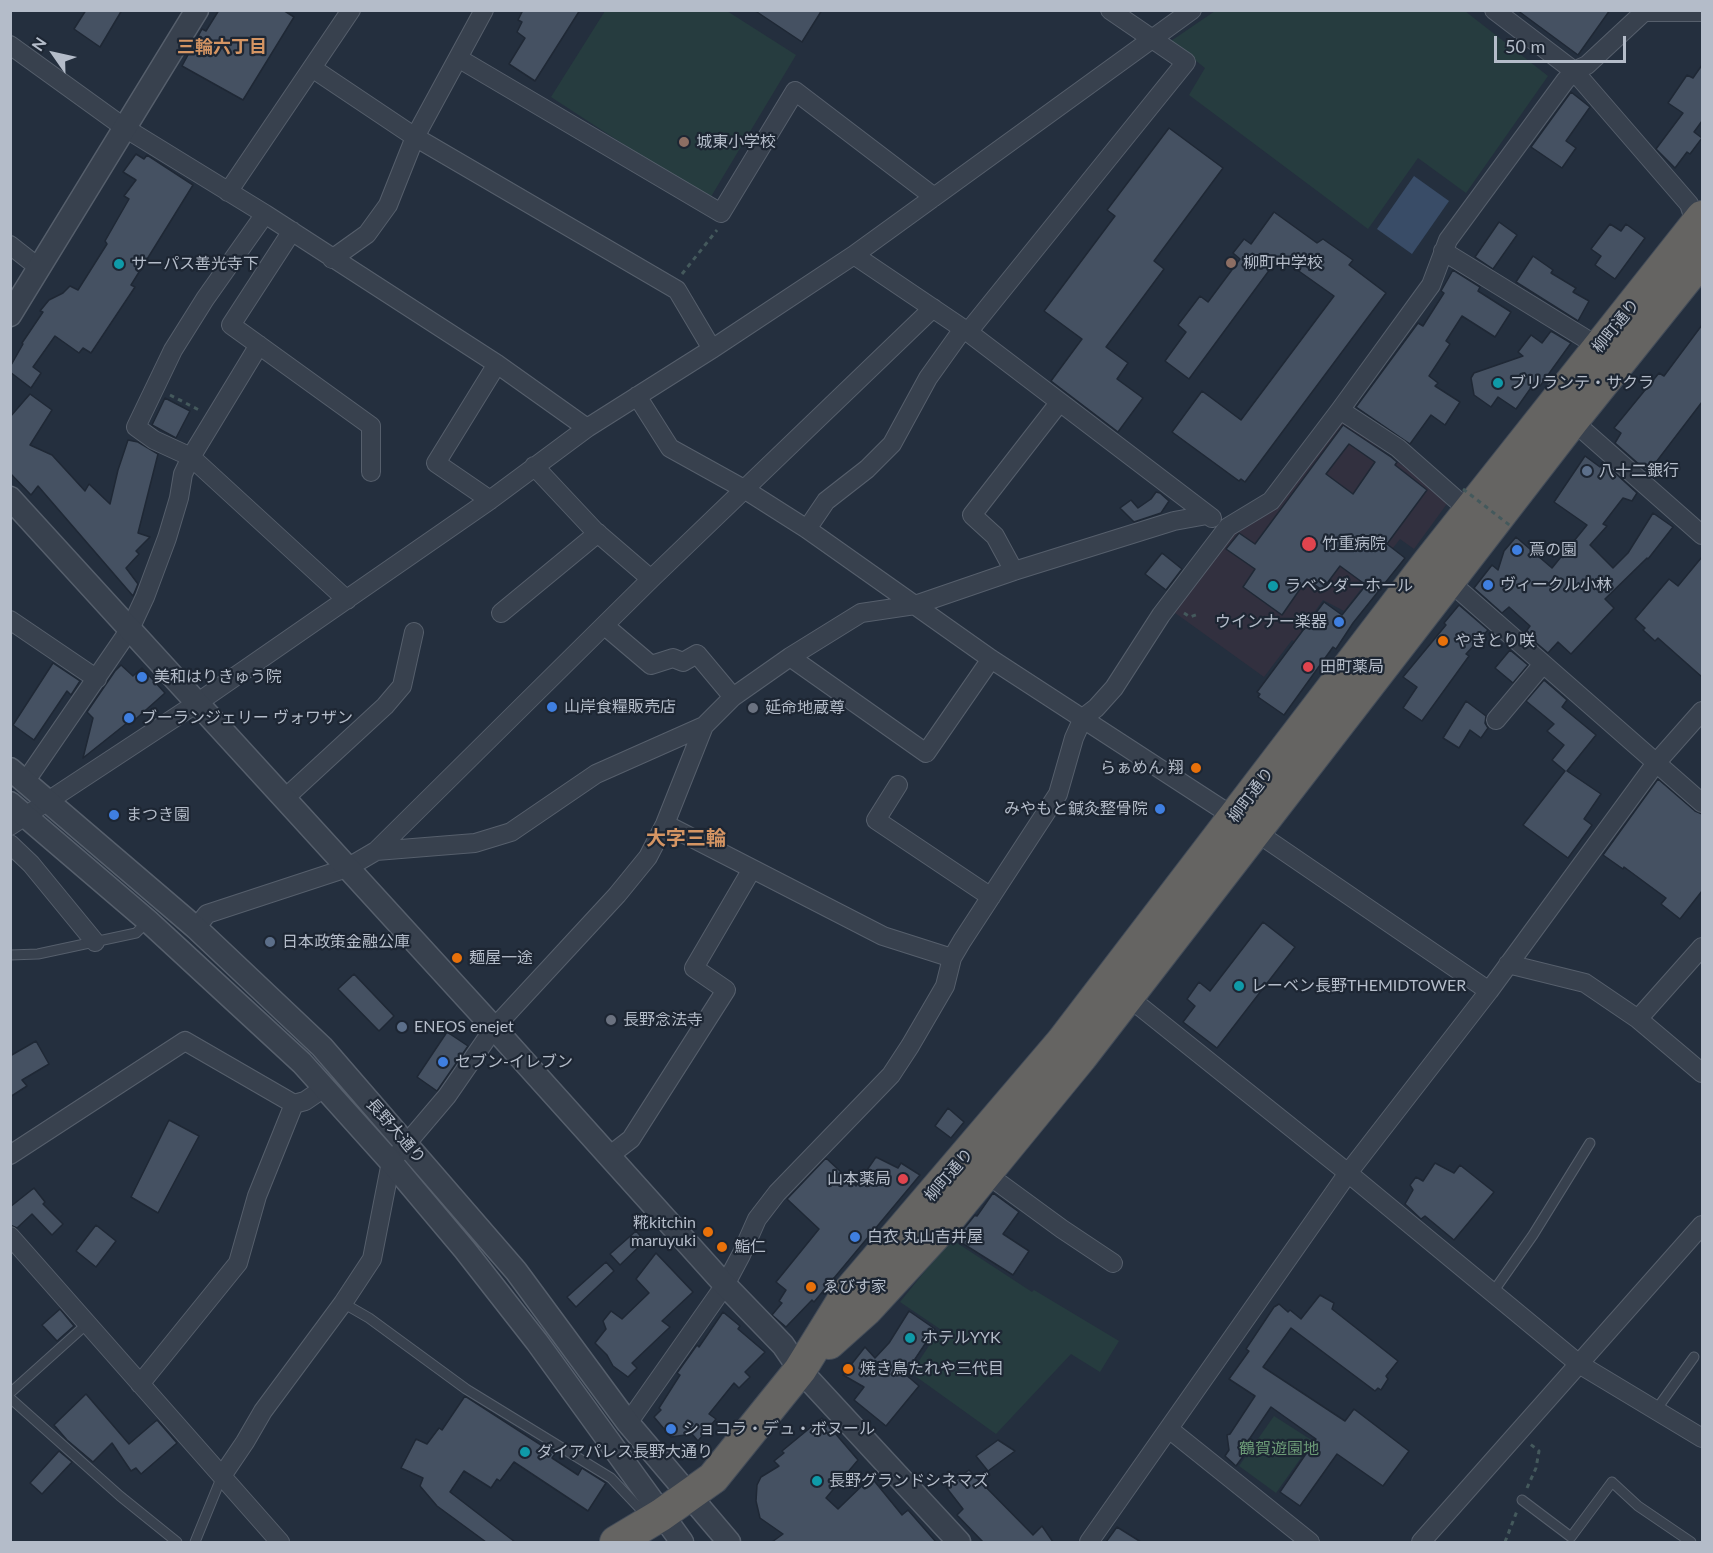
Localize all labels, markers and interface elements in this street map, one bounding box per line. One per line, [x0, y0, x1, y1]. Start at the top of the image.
north arrow [24, 24, 84, 84]
scale bar [1497, 24, 1629, 62]
text: N [27, 33, 50, 54]
text: 50 m [1505, 35, 1545, 57]
district label: 三輪六丁目 [177, 36, 267, 58]
place label: 城東小学校 [696, 132, 776, 152]
marker: 城東小学校 [677, 135, 691, 149]
place label: 柳町中学校 [1243, 253, 1323, 273]
place label: サーパス善光寺下 [131, 254, 259, 274]
marker: 柳町中学校 [1224, 256, 1238, 270]
marker: サーパス善光寺下 [112, 257, 126, 271]
street label: 柳町通り [1588, 295, 1644, 357]
place label: ブリランテ・サクラ [1510, 373, 1654, 393]
marker: ブリランテ・サクラ [1491, 376, 1505, 390]
place label: 八十二銀行 [1599, 461, 1679, 481]
marker: 八十二銀行 [1580, 464, 1594, 478]
place label: 竹重病院 [1322, 534, 1386, 554]
marker: 竹重病院 [1300, 535, 1318, 553]
place label: 蔦の園 [1529, 540, 1577, 560]
marker: 蔦の園 [1510, 543, 1524, 557]
place label: ヴィークル小林 [1500, 575, 1612, 595]
place label: ラベンダーホール [1285, 576, 1413, 596]
marker: ヴィークル小林 [1481, 578, 1495, 592]
marker: ラベンダーホール [1266, 579, 1280, 593]
place label: ウインナー楽器 [1215, 612, 1327, 632]
marker: ウインナー楽器 [1332, 615, 1346, 629]
place label: やきとり咲 [1455, 631, 1535, 651]
marker: やきとり咲 [1436, 634, 1450, 648]
place label: 田町薬局 [1320, 657, 1384, 677]
marker: 田町薬局 [1301, 660, 1315, 674]
place label: 美和はりきゅう院 [154, 667, 282, 687]
marker: 美和はりきゅう院 [135, 670, 149, 684]
place label: 山岸食糧販売店 [564, 697, 676, 717]
place label: 延命地蔵尊 [765, 698, 845, 718]
marker: 山岸食糧販売店 [545, 700, 559, 714]
marker: 延命地蔵尊 [746, 701, 760, 715]
place label: ブーランジェリー ヴォワザン [141, 708, 353, 728]
marker: ブーランジェリー ヴォワザン [122, 711, 136, 725]
place label: らぁめん 翔 [1100, 758, 1184, 778]
marker: らぁめん 翔 [1189, 761, 1203, 775]
street label: 柳町通り [1224, 764, 1278, 826]
place label: みやもと鍼灸整骨院 [1004, 799, 1148, 819]
marker: みやもと鍼灸整骨院 [1153, 802, 1167, 816]
place label: まつき園 [126, 805, 190, 825]
marker: まつき園 [107, 808, 121, 822]
district label: 大字三輪 [646, 827, 726, 851]
place label: 日本政策金融公庫 [282, 932, 410, 952]
marker: 日本政策金融公庫 [263, 935, 277, 949]
place label: 麺屋一途 [469, 948, 533, 968]
marker: 麺屋一途 [450, 951, 464, 965]
place label: レーベン長野THEMIDTOWER [1251, 976, 1466, 996]
marker: レーベン長野THEMIDTOWER [1232, 979, 1246, 993]
place label: 長野念法寺 [623, 1010, 703, 1030]
marker: 長野念法寺 [604, 1013, 618, 1027]
place label: ENEOS enejet [414, 1017, 514, 1037]
marker: ENEOS enejet [395, 1020, 409, 1034]
place label: セブン-イレブン [455, 1052, 573, 1072]
marker: セブン-イレブン [436, 1055, 450, 1069]
street label: 長野大通り [363, 1095, 429, 1167]
street label: 柳町通り [921, 1145, 977, 1205]
place label: 山本薬局 [827, 1169, 891, 1189]
marker: 山本薬局 [896, 1172, 910, 1186]
place label: 糀kitchin maruyuki [631, 1213, 696, 1251]
marker: 糀kitchin maruyuki [701, 1225, 715, 1239]
place label: 白衣 丸山吉井屋 [867, 1227, 983, 1247]
marker: 白衣 丸山吉井屋 [848, 1230, 862, 1244]
place label: 鮨仁 [734, 1237, 766, 1257]
marker: 鮨仁 [715, 1240, 729, 1254]
place label: ゑびす家 [823, 1277, 887, 1297]
marker: ゑびす家 [804, 1280, 818, 1294]
place label: ホテルYYK [922, 1328, 1001, 1348]
marker: ホテルYYK [903, 1331, 917, 1345]
place label: 焼き鳥たれや三代目 [860, 1359, 1004, 1379]
marker: 焼き鳥たれや三代目 [841, 1362, 855, 1376]
place label: ショコラ・デュ・ボヌール [683, 1419, 875, 1439]
marker: ショコラ・デュ・ボヌール [664, 1422, 678, 1436]
park label: 鶴賀遊園地 [1239, 1439, 1319, 1459]
place label: ダイアパレス長野大通り [537, 1442, 713, 1462]
marker: ダイアパレス長野大通り [518, 1445, 532, 1459]
place label: 長野グランドシネマズ [829, 1471, 989, 1491]
marker: 長野グランドシネマズ [810, 1474, 824, 1488]

